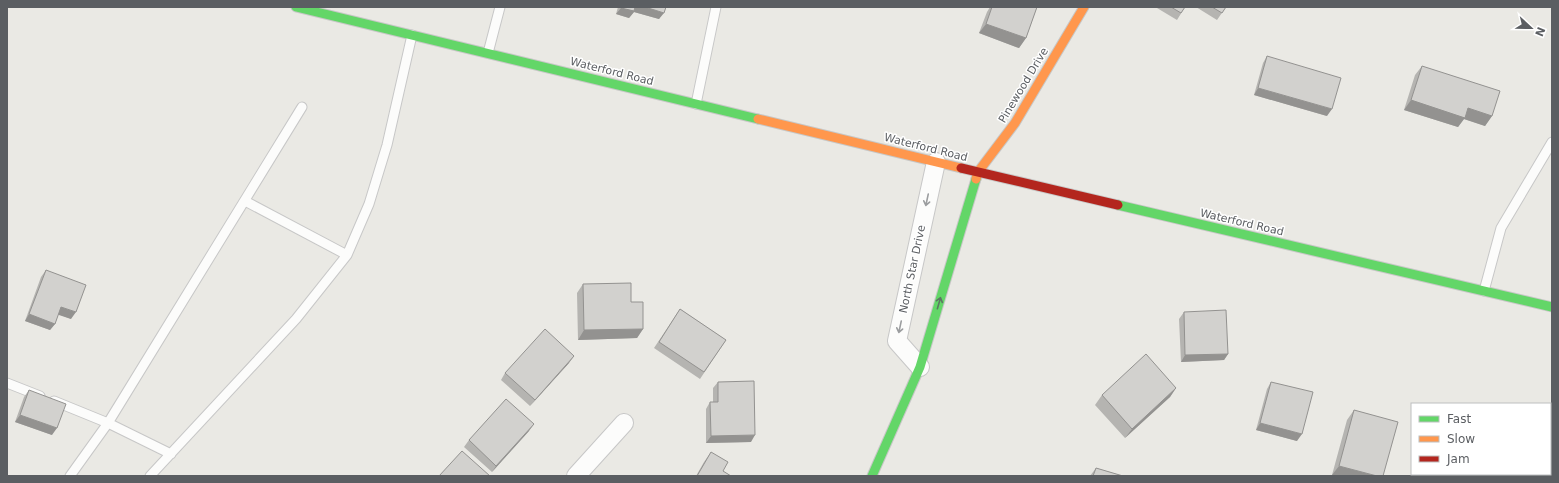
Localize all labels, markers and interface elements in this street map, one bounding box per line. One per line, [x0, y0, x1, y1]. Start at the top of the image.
north arrow [1511, 8, 1551, 48]
text: N [1532, 25, 1548, 38]
street label: Pinewood Drive [996, 45, 1051, 125]
street label: Waterford Road [569, 55, 655, 88]
street label: Waterford Road [883, 131, 969, 164]
one-way arrow [923, 193, 931, 206]
street label: Waterford Road [1199, 207, 1285, 238]
street label: North Star Drive [897, 224, 928, 314]
one-way arrow [936, 297, 943, 310]
one-way arrow [895, 320, 903, 333]
legend [1411, 403, 1551, 475]
text: Fast [1447, 412, 1471, 426]
text: Slow [1447, 432, 1475, 446]
text: Jam [1446, 452, 1470, 466]

